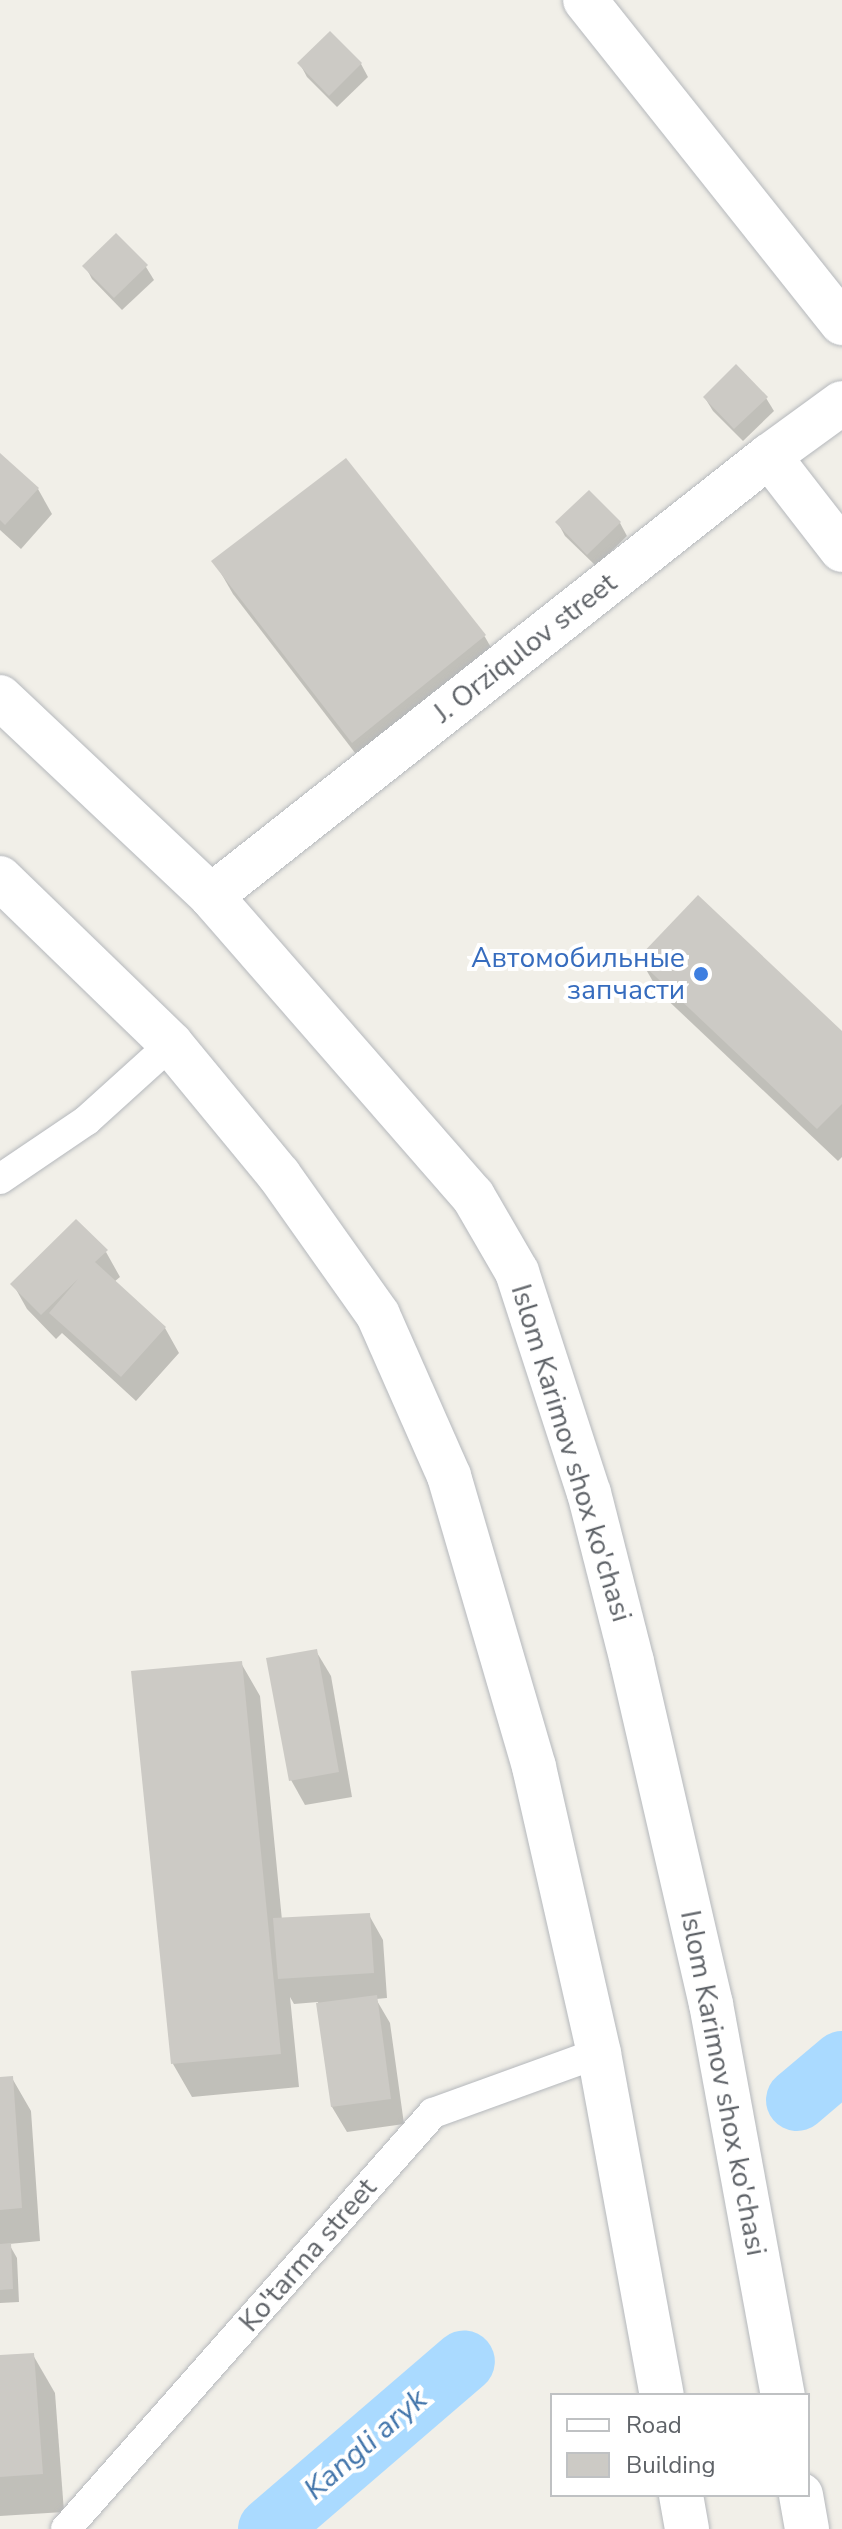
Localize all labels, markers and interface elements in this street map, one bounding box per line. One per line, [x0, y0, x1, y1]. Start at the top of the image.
street label: J. Orziqulov street [427, 566, 623, 730]
place label: Автомобильные запчасти [471, 941, 685, 1007]
marker: Автомобильные запчасти [692, 965, 710, 983]
street label: Islom Karimov shox ko'chasi [504, 1280, 638, 1626]
street label: Islom Karimov shox ko'chasi [673, 1908, 773, 2258]
street label: Ko'tarma street [232, 2171, 384, 2339]
water label: Kangli aryk [297, 2382, 435, 2508]
legend [550, 2393, 810, 2497]
text: Road [626, 2409, 682, 2441]
text: Building [626, 2449, 716, 2481]

